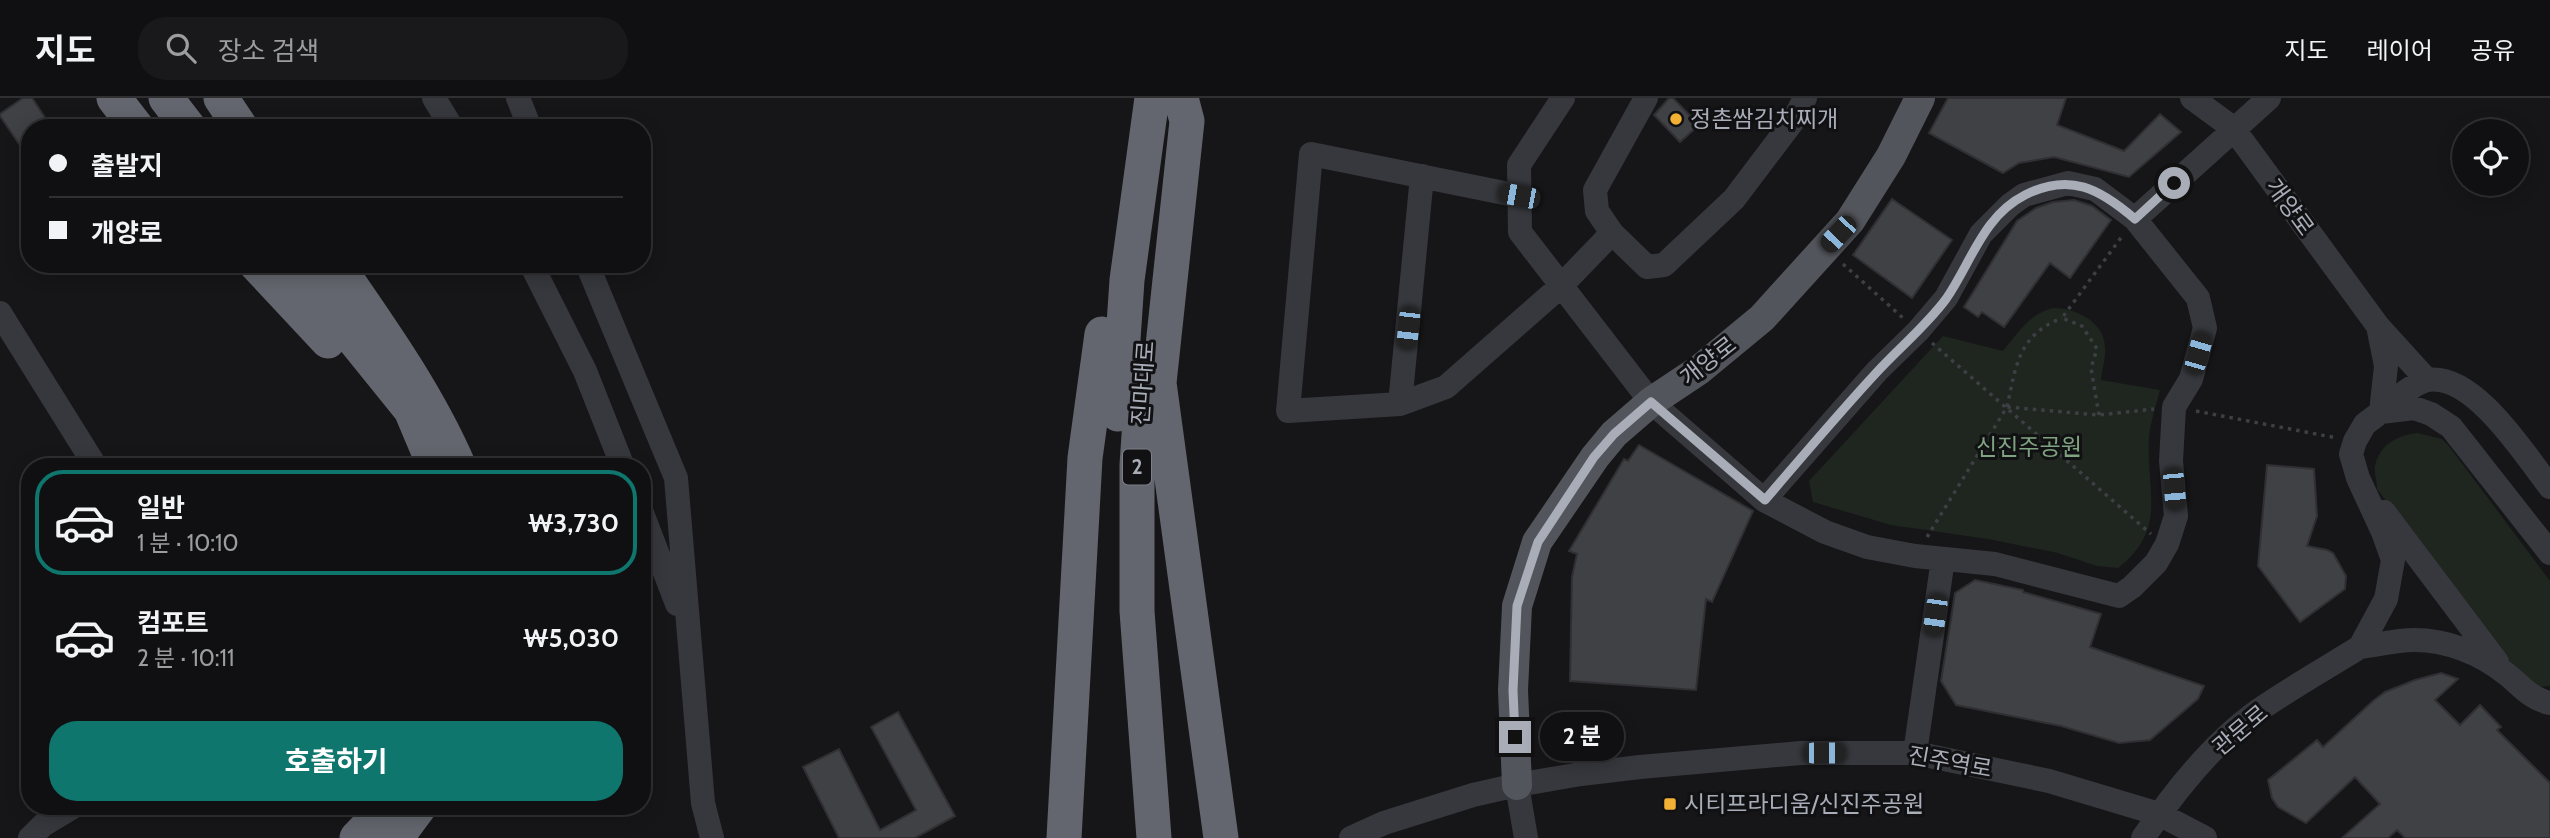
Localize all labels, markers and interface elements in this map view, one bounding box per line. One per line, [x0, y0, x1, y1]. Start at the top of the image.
search box [138, 17, 628, 80]
icon: search [162, 29, 200, 67]
text: 지도 [35, 30, 96, 70]
text: 장소 검색 [218, 35, 319, 67]
text: 지도 [2284, 36, 2329, 65]
text: 레이어 [2367, 36, 2433, 65]
text: 공유 [2471, 36, 2515, 65]
place label: 정촌쌈김치찌개 [1690, 105, 1838, 133]
marker: 정촌쌈김치찌개 [1668, 111, 1684, 127]
map controls [2452, 119, 2529, 196]
button: locate [2452, 119, 2529, 196]
text: 출발지 [91, 150, 163, 182]
route start [2158, 167, 2190, 199]
street label: 개양로 [2260, 173, 2320, 241]
car [1497, 182, 1542, 210]
car [1816, 211, 1861, 257]
text: 개양로 [91, 217, 163, 249]
car [1396, 306, 1421, 350]
street label: 개양로 [1674, 330, 1742, 392]
car [2183, 330, 2214, 376]
street label: 진마대로 [1126, 340, 1160, 426]
park label: 신진주공원 [1976, 433, 2082, 461]
road number: 2 [1123, 450, 1151, 484]
car [2162, 467, 2187, 511]
icon: car [53, 491, 116, 554]
text: 일반 [137, 492, 185, 524]
text: ₩3,730 [528, 507, 619, 539]
text: 1 분 · 10:10 [137, 529, 239, 557]
car [1922, 593, 1949, 637]
icon: car [53, 606, 116, 669]
text: 컴포트 [137, 607, 209, 639]
text: ₩5,030 [523, 622, 619, 654]
text: 2 분 · 10:11 [137, 644, 235, 672]
street label: 관문로 [2207, 699, 2273, 761]
callout: 2 분 [1540, 712, 1624, 762]
button: 호출하기 [49, 721, 623, 801]
route end [1499, 721, 1531, 753]
text: 2 분 [1563, 722, 1601, 750]
street label: 진주역로 [1906, 741, 1994, 783]
car [1804, 743, 1846, 764]
place label: 시티프라디움/신진주공원 [1684, 790, 1924, 818]
marker: 시티프라디움/신진주공원 [1662, 796, 1678, 812]

